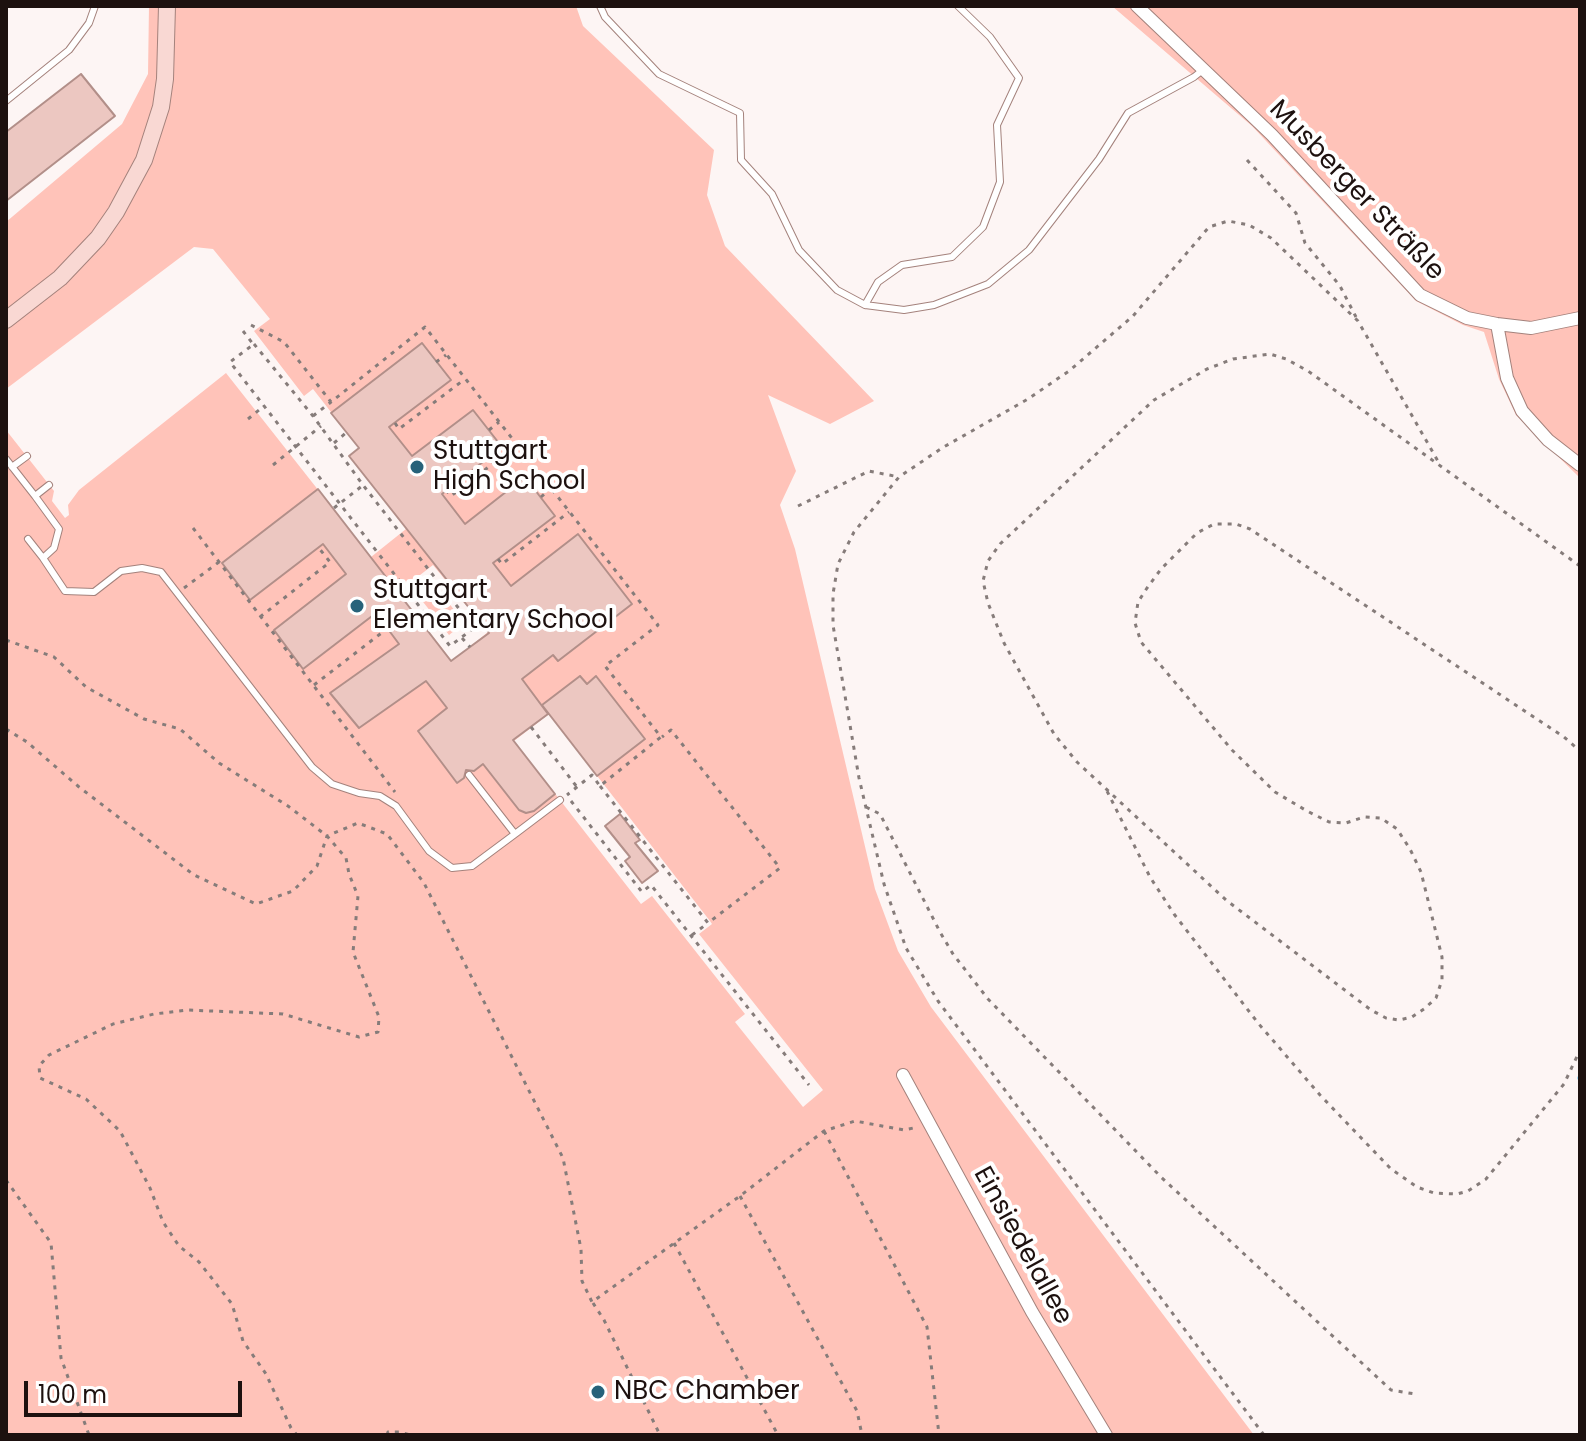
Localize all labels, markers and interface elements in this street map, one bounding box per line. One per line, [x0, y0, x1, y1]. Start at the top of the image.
street label: Musberger Sträßle [1262, 94, 1450, 288]
place label: Stuttgart High School [433, 436, 586, 498]
marker: Stuttgart High School [408, 458, 426, 476]
place label: Stuttgart Elementary School [373, 575, 614, 636]
marker: Stuttgart Elementary School [348, 597, 366, 615]
street label: Einsiedelallee [966, 1162, 1078, 1330]
scale bar [28, 1365, 246, 1415]
place label: NBC Chamber [614, 1376, 800, 1408]
text: 100 m [38, 1378, 107, 1411]
marker: NBC Chamber [589, 1383, 607, 1401]

